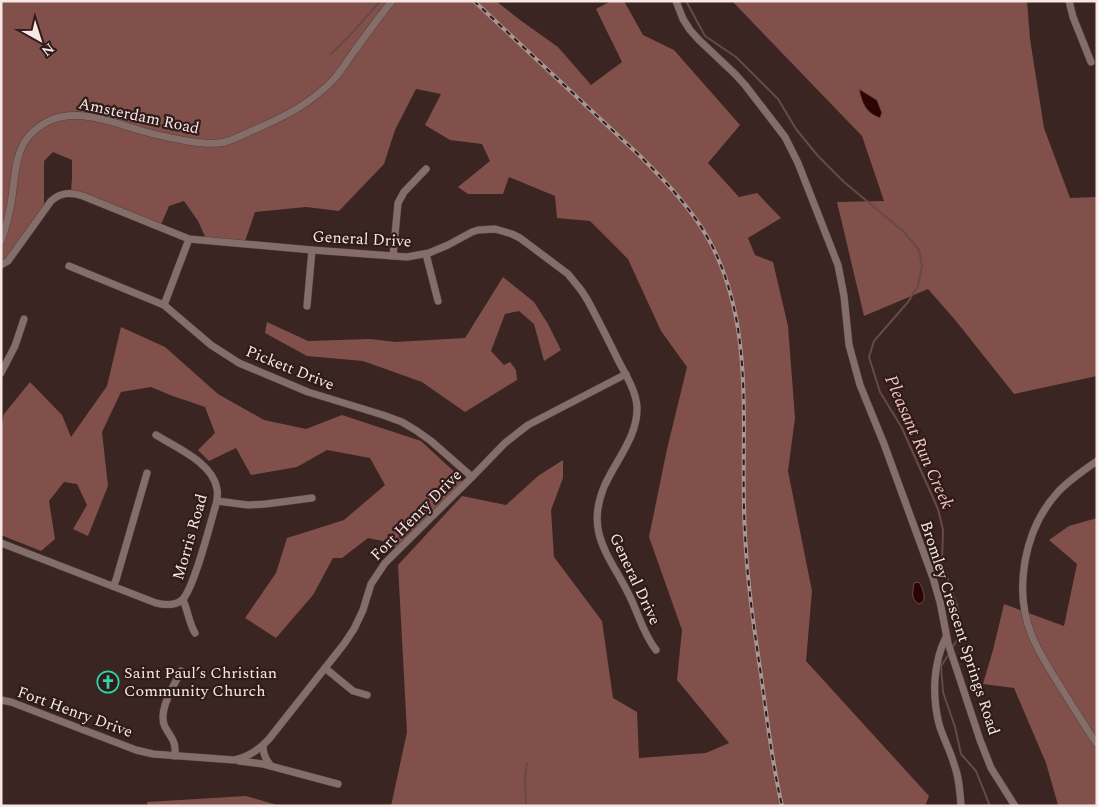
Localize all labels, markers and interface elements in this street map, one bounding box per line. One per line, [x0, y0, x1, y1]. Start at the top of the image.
north arrow [15, 15, 65, 65]
text: N [37, 38, 59, 61]
street label: Amsterdam Road [76, 91, 202, 141]
street label: General Drive [312, 224, 412, 254]
street label: Pickett Drive [242, 339, 338, 397]
water label: Pleasant Run Creek [877, 371, 961, 514]
street label: Fort Henry Drive [365, 464, 467, 566]
street label: Morris Road [166, 491, 214, 583]
street label: Bromley Crescent Springs Road [914, 518, 1006, 738]
street label: General Drive [603, 529, 667, 629]
place label: Saint Paul’s Christian Community Church [124, 661, 277, 703]
church icon: Saint Paul’s Christian Community Church [96, 670, 120, 694]
street label: Fort Henry Drive [14, 680, 136, 744]

